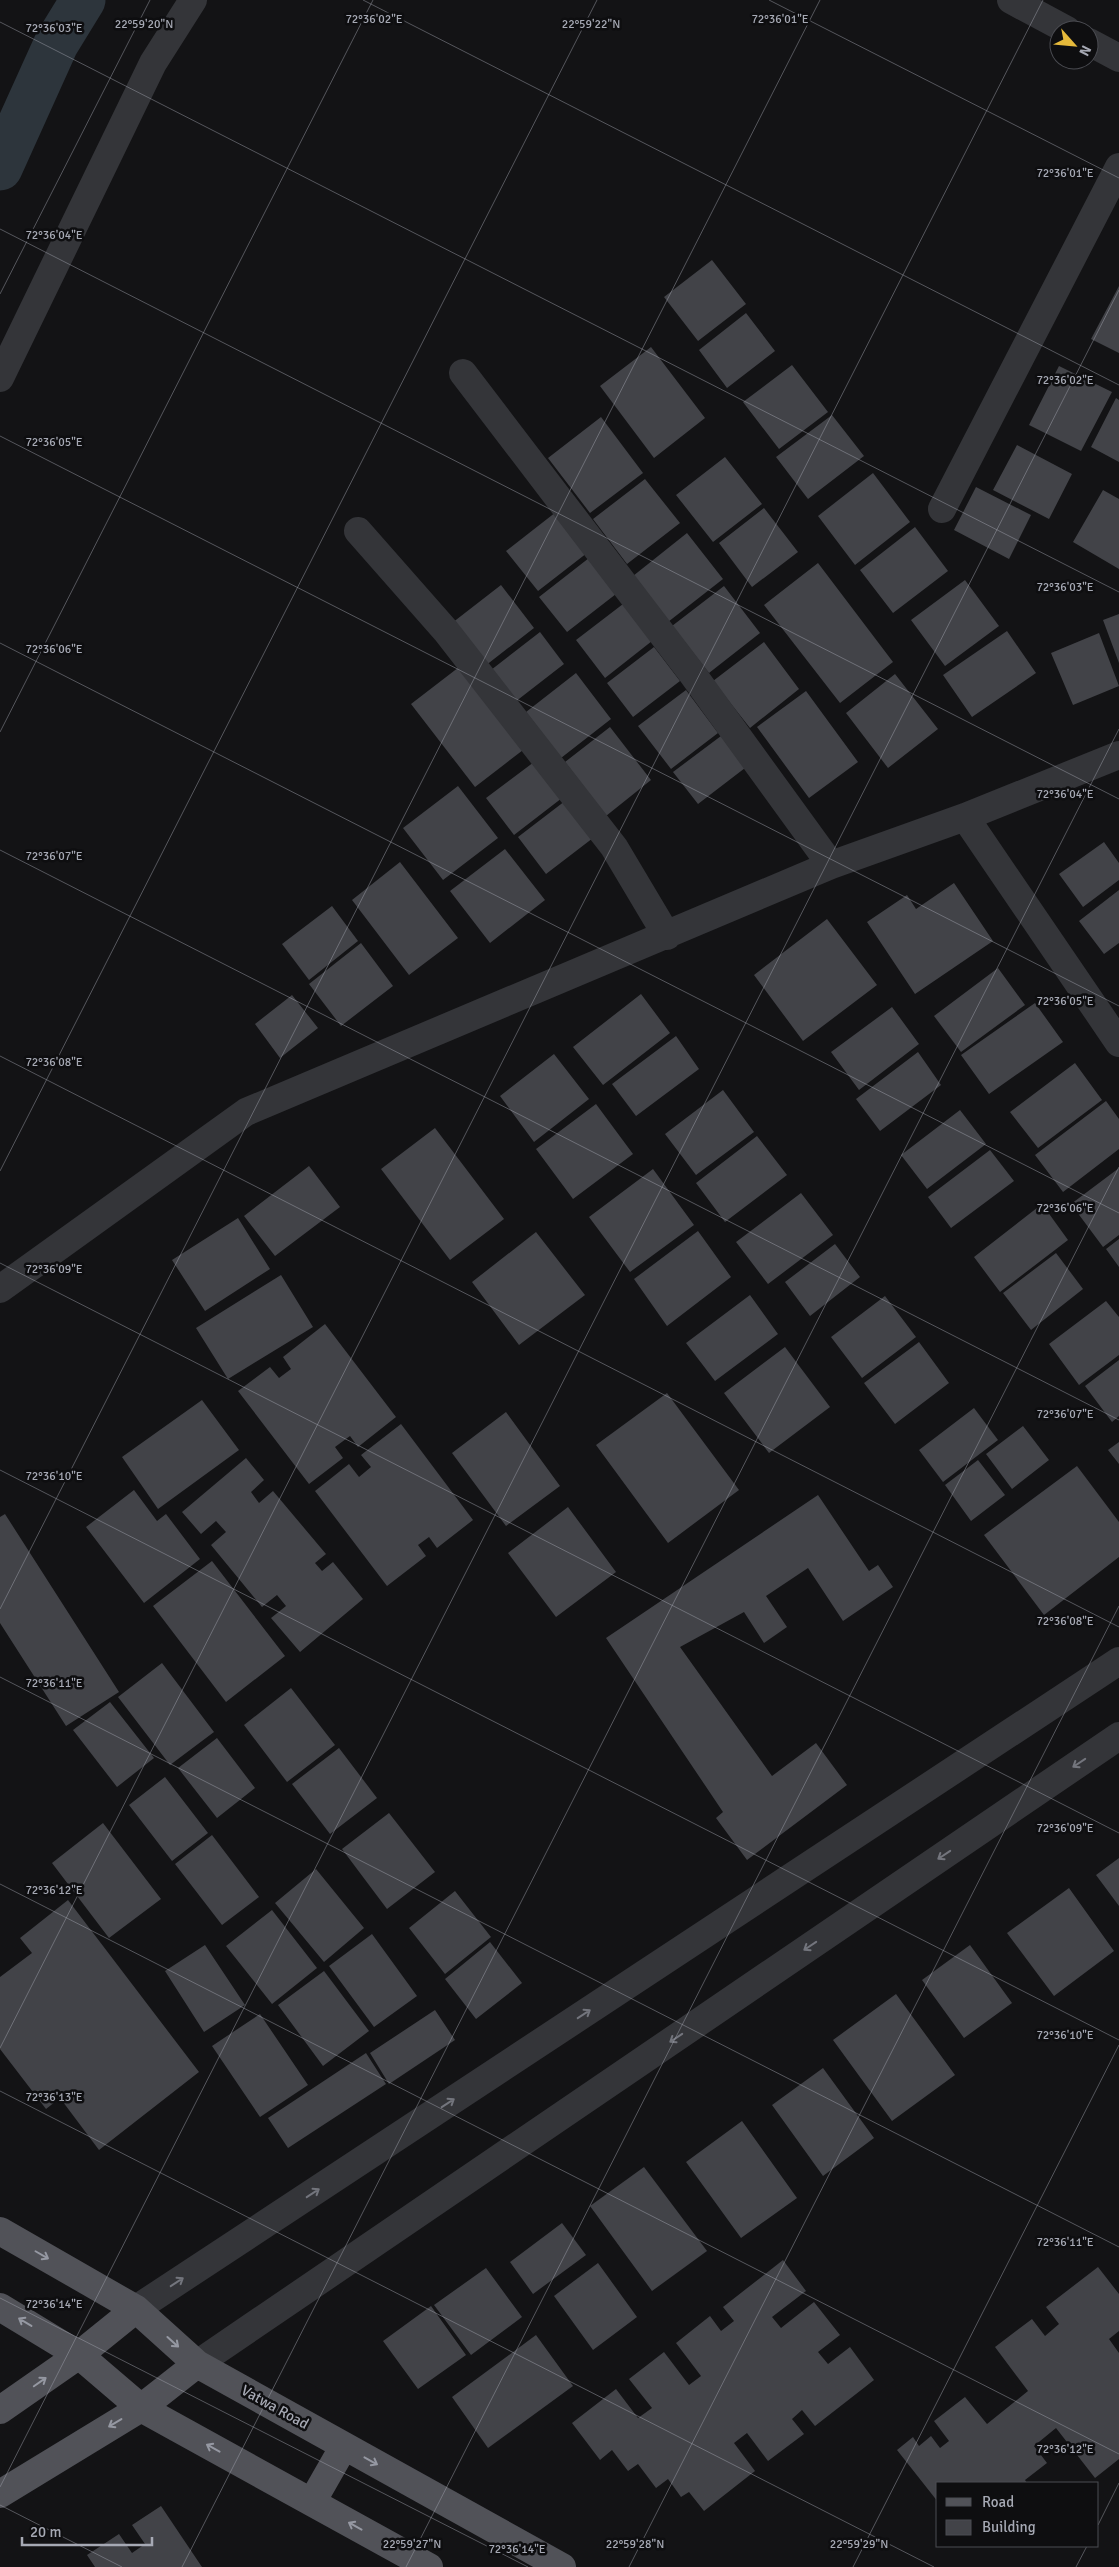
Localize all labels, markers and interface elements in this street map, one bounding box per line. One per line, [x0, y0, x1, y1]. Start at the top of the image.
text: 72°36'02"E [345, 12, 403, 27]
text: 72°36'01"E [751, 12, 809, 27]
text: 22°59'20"N [115, 17, 173, 32]
text: 22°59'22"N [562, 17, 620, 32]
north arrow [1049, 20, 1099, 70]
text: 72°36'03"E [25, 21, 83, 36]
text: N [1075, 42, 1095, 59]
text: 72°36'01"E [1036, 166, 1094, 181]
text: 72°36'04"E [25, 228, 83, 243]
text: 72°36'02"E [1036, 373, 1094, 388]
text: 72°36'05"E [25, 435, 83, 450]
text: 72°36'03"E [1036, 580, 1094, 595]
text: 72°36'06"E [25, 642, 83, 657]
text: 72°36'04"E [1036, 787, 1094, 802]
text: 72°36'07"E [25, 849, 83, 864]
text: 72°36'05"E [1036, 994, 1094, 1009]
text: 72°36'08"E [25, 1055, 83, 1070]
text: 72°36'06"E [1036, 1201, 1094, 1216]
text: 72°36'09"E [25, 1262, 83, 1277]
text: 72°36'07"E [1036, 1407, 1094, 1422]
text: 72°36'10"E [25, 1469, 83, 1484]
text: 72°36'08"E [1036, 1614, 1094, 1629]
text: 72°36'11"E [25, 1676, 83, 1691]
one-way arrow [1072, 1759, 1086, 1769]
text: 72°36'09"E [1036, 1821, 1094, 1836]
one-way arrow [938, 1850, 952, 1860]
text: 72°36'12"E [25, 1883, 83, 1898]
one-way arrow [803, 1941, 817, 1951]
one-way arrow [577, 2009, 591, 2019]
text: 72°36'10"E [1036, 2028, 1094, 2043]
one-way arrow [669, 2033, 683, 2043]
text: 72°36'13"E [25, 2090, 83, 2105]
one-way arrow [441, 2098, 455, 2108]
one-way arrow [305, 2188, 319, 2198]
text: 72°36'11"E [1036, 2235, 1094, 2250]
one-way arrow [35, 2251, 49, 2261]
one-way arrow [170, 2277, 184, 2288]
text: 72°36'14"E [25, 2297, 83, 2312]
one-way arrow [18, 2316, 32, 2326]
one-way arrow [166, 2336, 179, 2348]
one-way arrow [33, 2377, 47, 2387]
street label: Vatwa Road [238, 2381, 312, 2433]
one-way arrow [109, 2419, 123, 2429]
one-way arrow [207, 2442, 221, 2452]
text: 72°36'12"E [1036, 2442, 1094, 2457]
one-way arrow [364, 2456, 379, 2466]
legend [936, 2482, 1099, 2547]
text: Road [982, 2493, 1014, 2511]
scale bar [22, 2514, 152, 2546]
text: Building [982, 2518, 1036, 2536]
one-way arrow [349, 2521, 363, 2531]
text: 20 m [30, 2523, 61, 2541]
text: 22°59'27"N [383, 2537, 441, 2552]
text: 22°59'28"N [606, 2537, 664, 2552]
text: 22°59'29"N [830, 2537, 888, 2552]
text: 72°36'14"E [488, 2542, 546, 2557]

